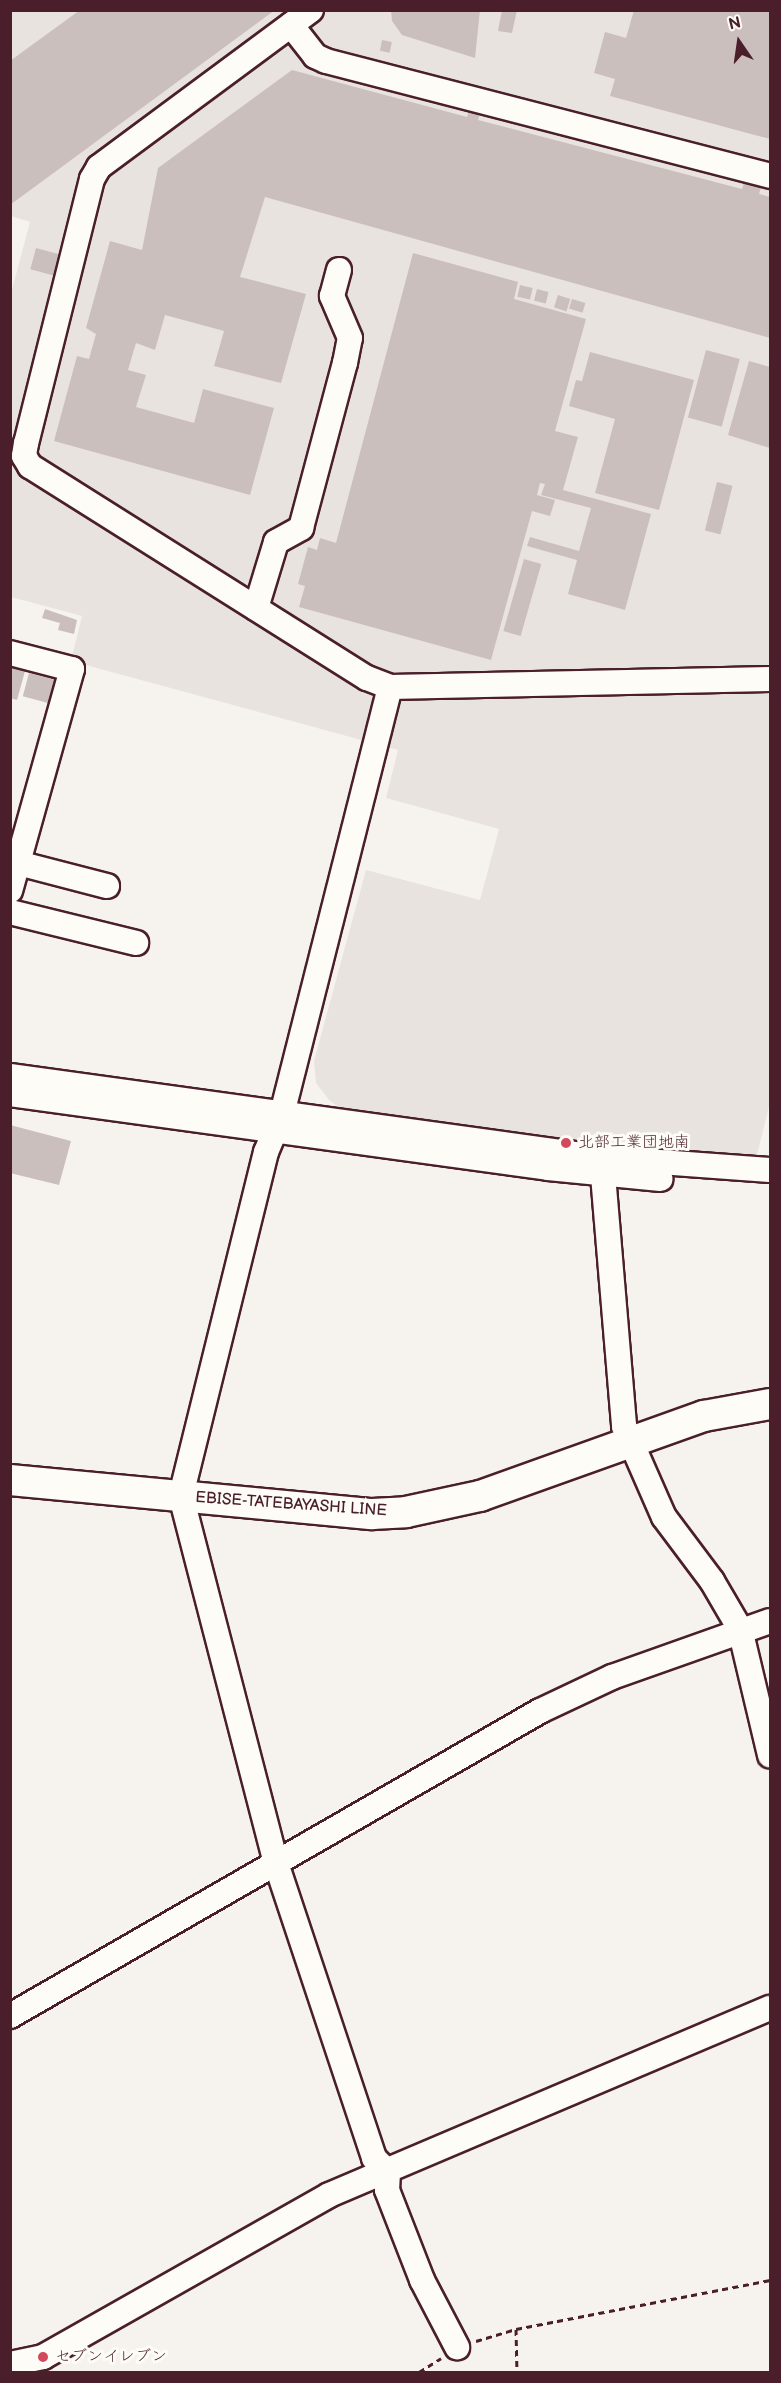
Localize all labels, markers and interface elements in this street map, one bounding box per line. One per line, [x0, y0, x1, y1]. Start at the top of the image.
north arrow [709, 12, 769, 72]
text: N [727, 13, 743, 35]
place label: 北部工業団地南 [578, 1133, 690, 1153]
marker: 北部工業団地南 [559, 1136, 573, 1150]
street label: EBISE-TATEBAYASHI LINE [195, 1489, 387, 1521]
place label: セブンイレブン [55, 2347, 167, 2367]
marker: セブンイレブン [36, 2350, 50, 2364]

